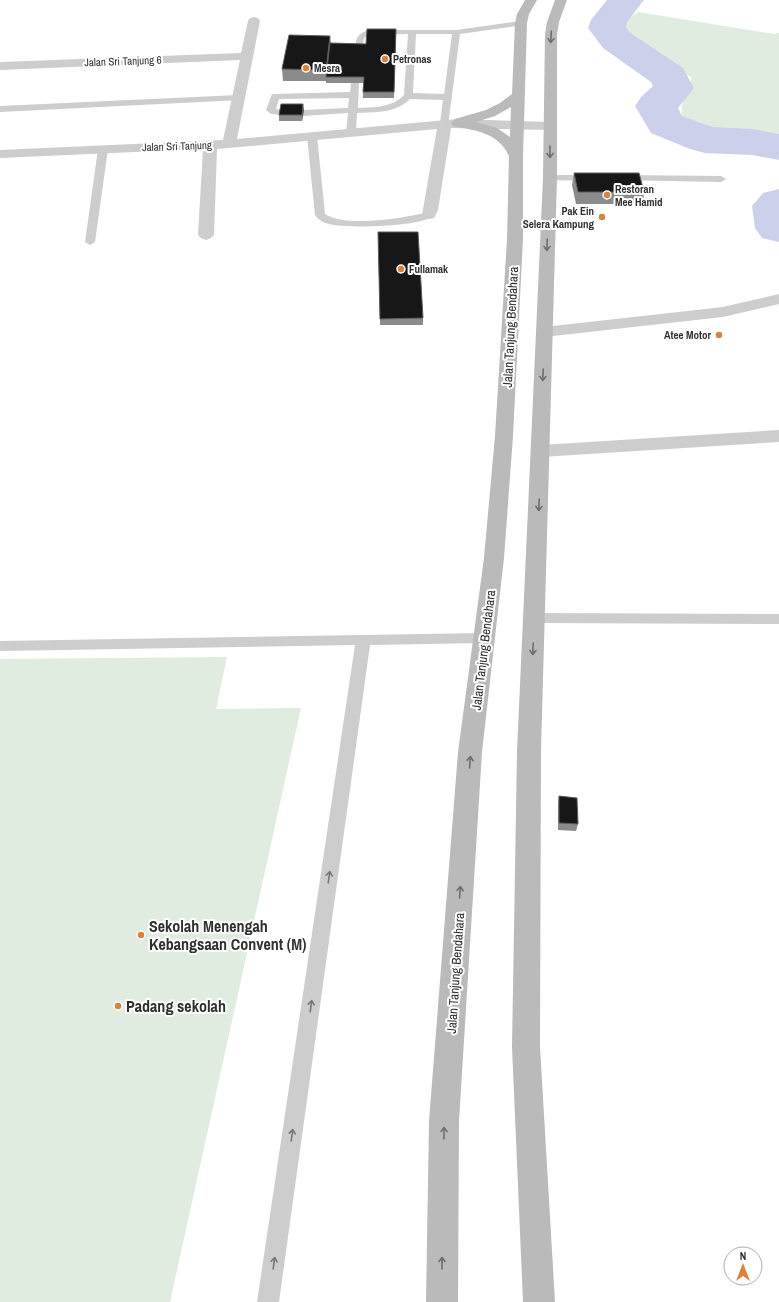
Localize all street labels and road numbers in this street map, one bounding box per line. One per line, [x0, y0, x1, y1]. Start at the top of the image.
street label: Jalan Sri Tanjung 6 [84, 53, 162, 69]
street label: Jalan Sri Tanjung [142, 138, 212, 154]
street label: Jalan Tanjung Bendahara [499, 266, 522, 388]
street label: Jalan Tanjung Bendahara [468, 589, 499, 711]
street label: Jalan Tanjung Bendahara [443, 912, 468, 1034]

